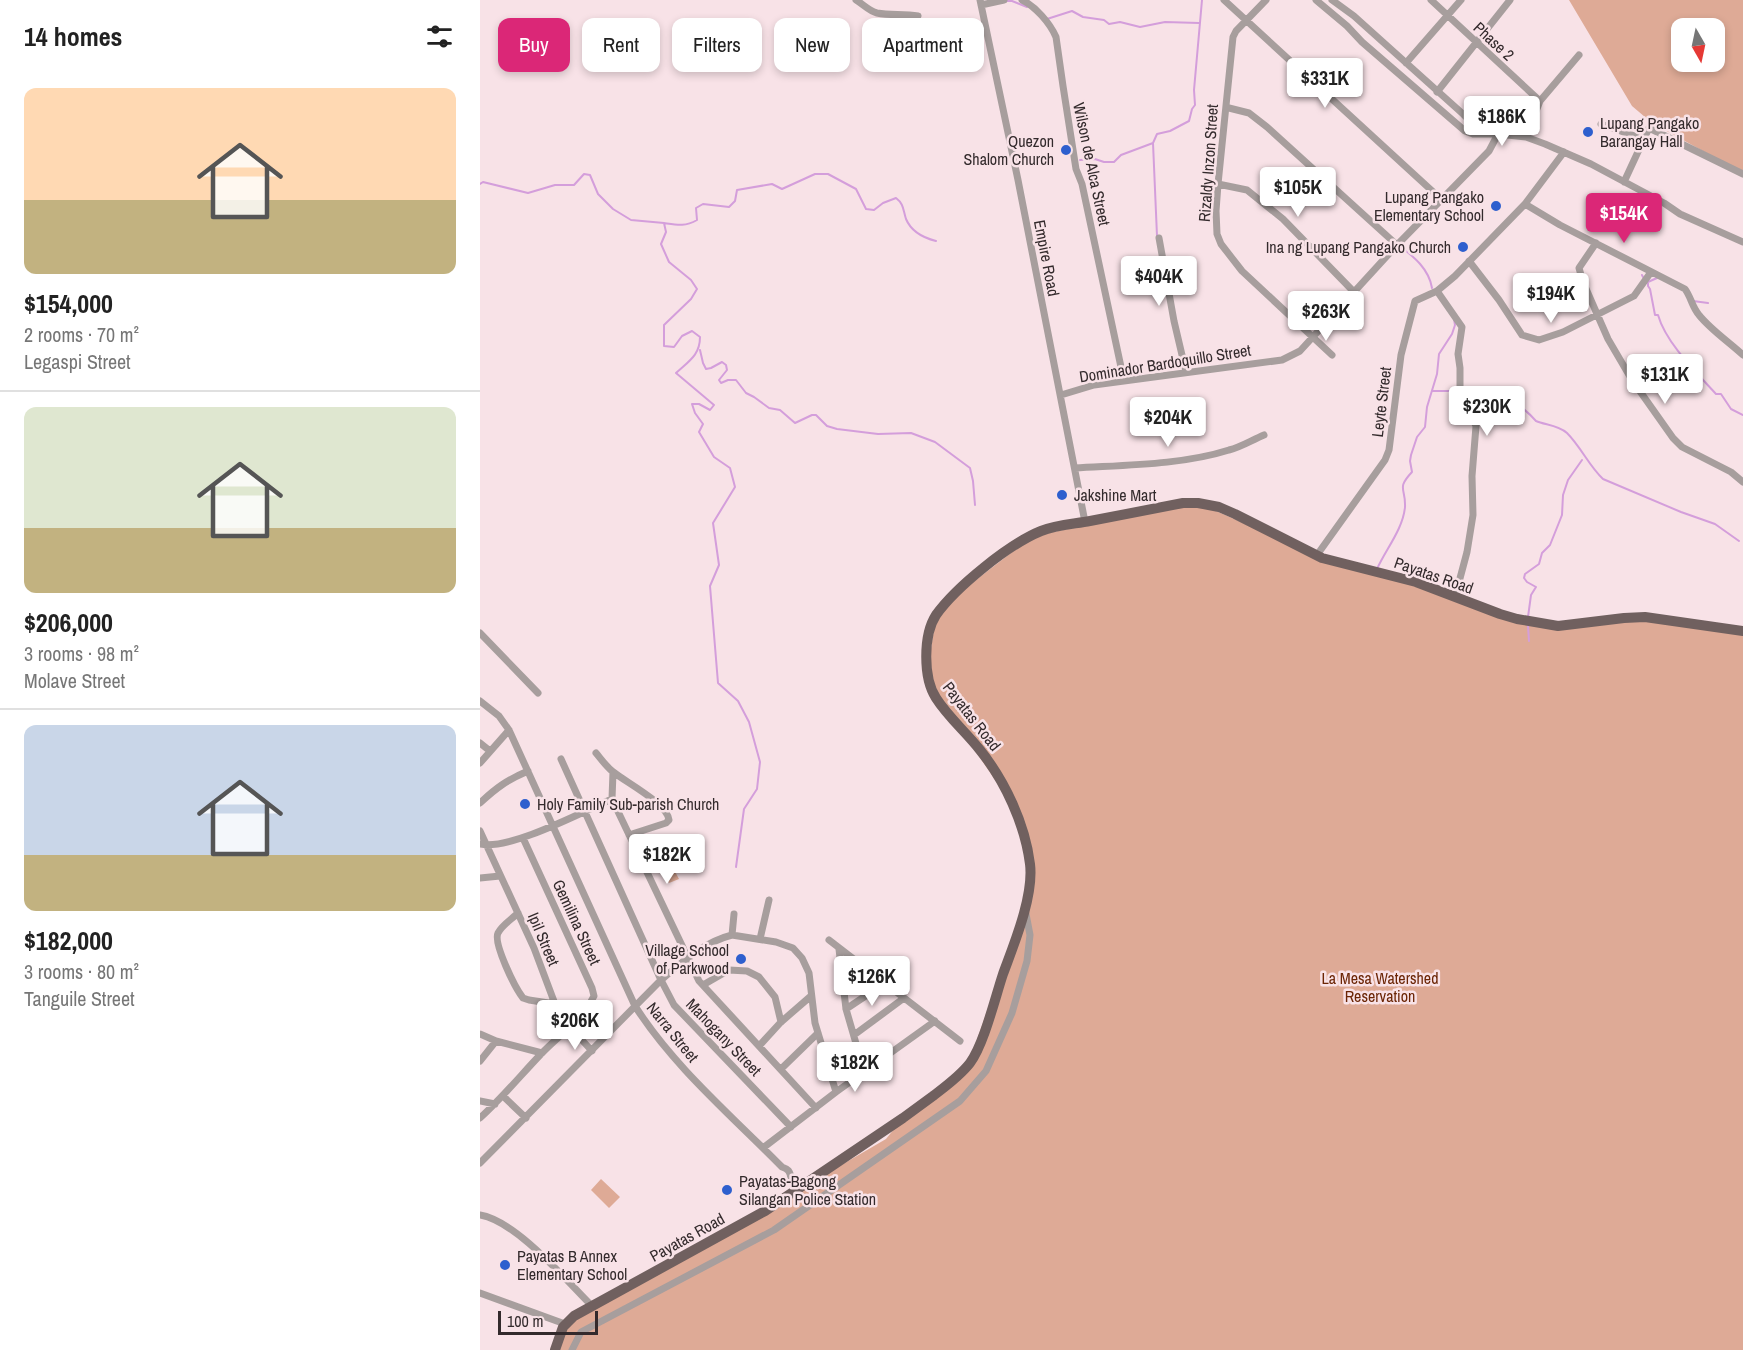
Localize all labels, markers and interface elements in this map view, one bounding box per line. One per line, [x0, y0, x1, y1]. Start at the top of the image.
street label: Phase 2 [1469, 17, 1519, 65]
chip: Buy [498, 18, 570, 72]
chip: Rent [582, 18, 660, 72]
chip: Filters [672, 18, 762, 72]
chip: New [774, 18, 850, 72]
chip: Apartment [862, 18, 984, 72]
north arrow [1671, 18, 1725, 72]
map controls [1671, 18, 1725, 72]
text: 14 homes [24, 19, 122, 54]
icon: filters [423, 20, 456, 53]
pin: $331K [1283, 58, 1367, 109]
text: $331K [1301, 64, 1349, 91]
pin: $186K [1460, 96, 1544, 147]
street label: Wilson de Alca Street [1068, 100, 1116, 228]
text: $186K [1478, 102, 1526, 129]
street label: Rizaldy Inzon Street [1193, 103, 1223, 223]
place label: Lupang Pangako Barangay Hall [1600, 112, 1699, 152]
marker: Lupang Pangako Barangay Hall [1581, 125, 1595, 139]
icon: home [186, 127, 294, 235]
place label: Quezon Shalom Church [964, 130, 1054, 170]
marker: Quezon Shalom Church [1059, 143, 1073, 157]
pin: $105K [1256, 167, 1340, 218]
text: $105K [1274, 173, 1322, 200]
place label: Lupang Pangako Elementary School [1374, 186, 1484, 226]
pin: $154K [1582, 193, 1666, 244]
marker: Lupang Pangako Elementary School [1489, 199, 1503, 213]
text: $154K [1600, 199, 1648, 226]
street label: Empire Road [1029, 218, 1065, 298]
place label: Ina ng Lupang Pangako Church [1266, 236, 1451, 258]
marker: Ina ng Lupang Pangako Church [1456, 240, 1470, 254]
pin: $404K [1117, 256, 1201, 307]
text: $404K [1135, 262, 1183, 289]
pin: $194K [1509, 273, 1593, 324]
text: $194K [1527, 279, 1575, 306]
text: $154,000 [24, 286, 113, 321]
pin: $263K [1284, 291, 1368, 342]
text: $263K [1302, 297, 1350, 324]
text: 2 rooms · 70 m² [24, 321, 139, 348]
street label: Dominador Bardoquillo Street [1078, 339, 1253, 387]
text: Legaspi Street [24, 348, 131, 375]
pin: $131K [1623, 354, 1707, 405]
text: $131K [1641, 360, 1689, 387]
street label: Leyte Street [1366, 365, 1396, 438]
pin: $230K [1445, 386, 1529, 437]
text: $230K [1463, 392, 1511, 419]
pin: $204K [1126, 397, 1210, 448]
text: $204K [1144, 403, 1192, 430]
icon: home [186, 446, 294, 554]
place label: Jakshine Mart [1074, 484, 1157, 506]
marker: Jakshine Mart [1055, 488, 1069, 502]
street label: Payatas Road [1391, 551, 1477, 599]
text: $206,000 [24, 605, 113, 640]
text: 3 rooms · 98 m² [24, 640, 139, 667]
text: Molave Street [24, 667, 125, 694]
street label: Payatas Road [938, 677, 1006, 755]
icon: home [186, 764, 294, 872]
place label: Holy Family Sub-parish Church [537, 793, 719, 815]
marker: Holy Family Sub-parish Church [518, 797, 532, 811]
pin: $182K [625, 834, 709, 885]
text: $182K [643, 840, 691, 867]
street label: Gemilina Street [548, 876, 607, 969]
street label: Ipil Street [523, 909, 565, 969]
text: $182,000 [24, 923, 113, 958]
place label: Village School of Parkwood [645, 939, 729, 979]
marker: Village School of Parkwood [734, 952, 748, 966]
pin: $126K [830, 956, 914, 1007]
text: 3 rooms · 80 m² [24, 958, 139, 985]
text: $126K [848, 962, 896, 989]
park label: La Mesa Watershed Reservation [1322, 967, 1438, 1007]
text: Tanguile Street [24, 985, 135, 1012]
street label: Mahogany Street [681, 993, 767, 1081]
street label: Narra Street [642, 997, 704, 1067]
pin: $206K [533, 1000, 617, 1051]
text: $206K [551, 1006, 599, 1033]
pin: $182K [813, 1042, 897, 1093]
text: $182K [831, 1048, 879, 1075]
place label: Payatas-Bagong Silangan Police Station [739, 1170, 876, 1210]
marker: Payatas-Bagong Silangan Police Station [720, 1183, 734, 1197]
street label: Payatas Road [646, 1207, 728, 1267]
place label: Payatas B Annex Elementary School [517, 1245, 627, 1285]
marker: Payatas B Annex Elementary School [498, 1258, 512, 1272]
scale bar [498, 1308, 598, 1336]
text: 100 m [507, 1310, 543, 1332]

